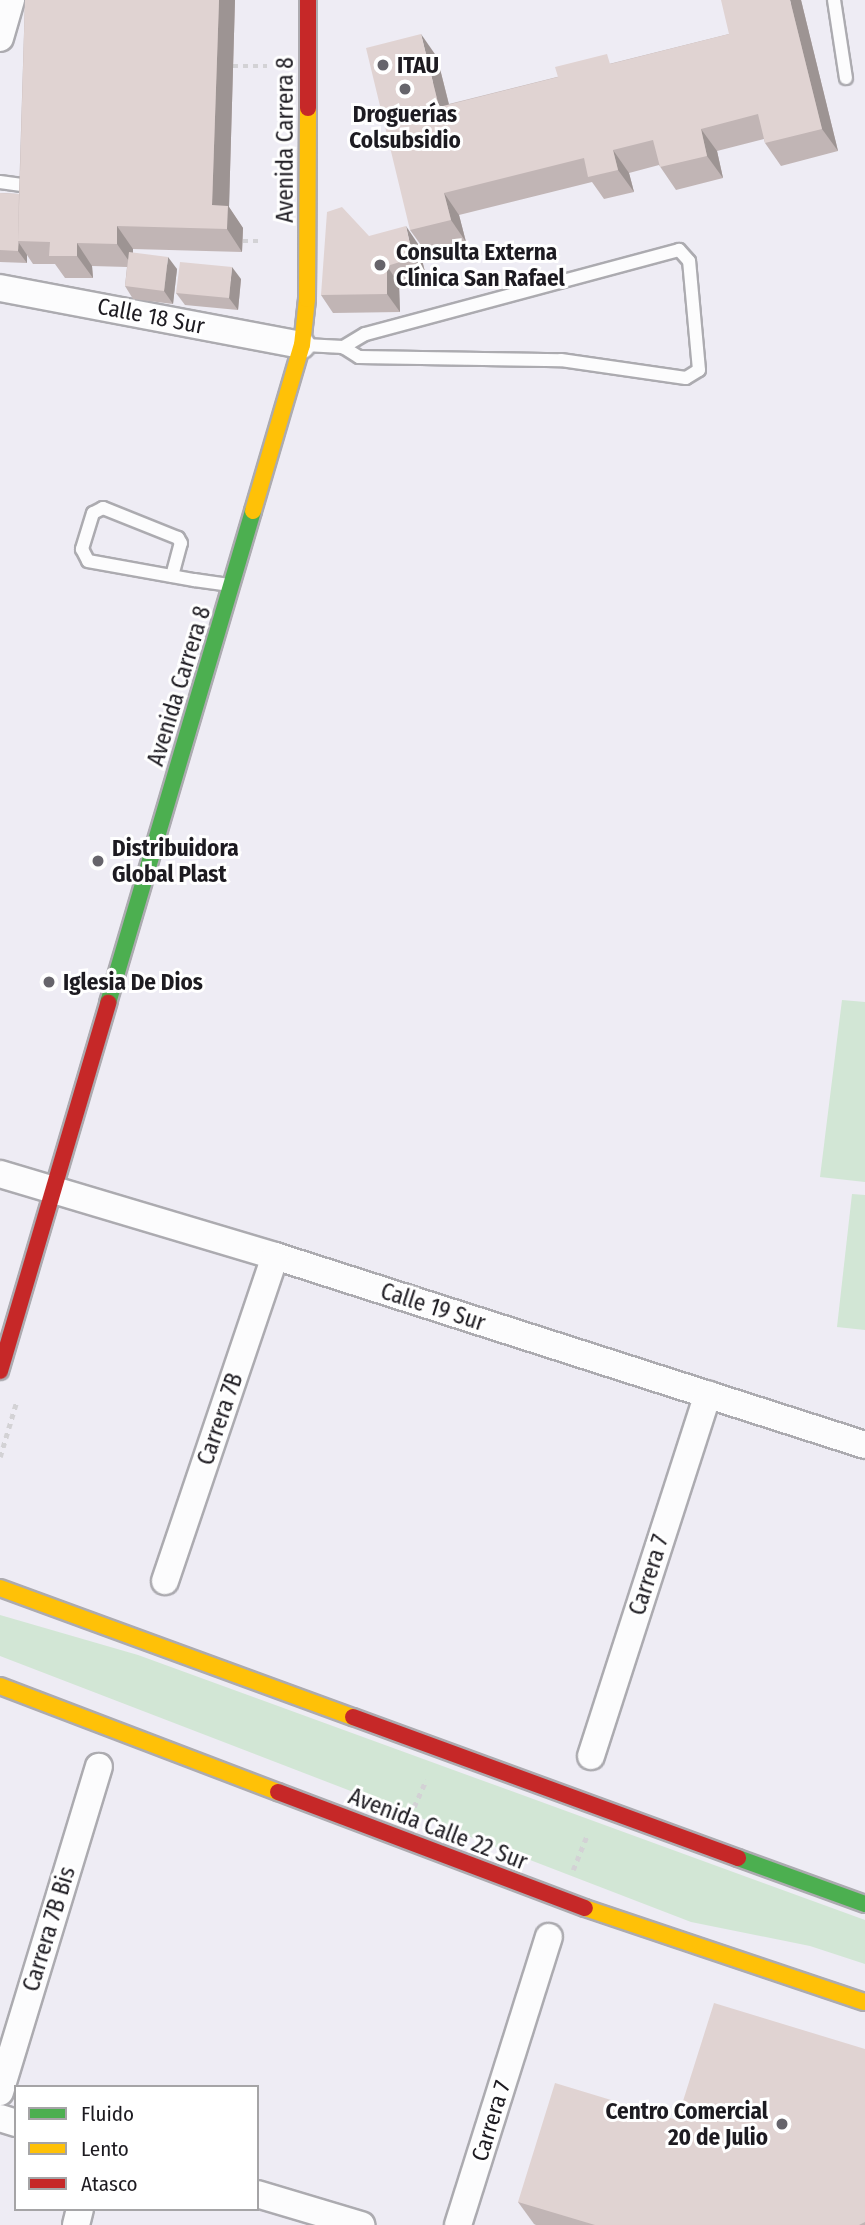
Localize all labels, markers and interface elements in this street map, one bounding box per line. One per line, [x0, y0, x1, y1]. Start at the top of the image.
place label: ITAU [397, 51, 439, 79]
street label: Avenida Carrera 8 [271, 57, 299, 223]
marker: ITAU [375, 57, 391, 73]
marker: Droguerías Colsubsidio [397, 81, 413, 97]
place label: Droguerías Colsubsidio [349, 100, 461, 154]
place label: Consulta Externa Clínica San Rafael [396, 238, 565, 292]
marker: Consulta Externa Clínica San Rafael [370, 255, 390, 275]
street label: Calle 18 Sur [95, 292, 207, 340]
street label: Avenida Carrera 8 [142, 603, 216, 769]
place label: Distribuidora Global Plast [112, 834, 239, 888]
marker: Distribuidora Global Plast [90, 853, 106, 869]
place label: Iglesia De Dios [63, 968, 203, 996]
marker: Iglesia De Dios [41, 974, 57, 990]
street label: Calle 19 Sur [377, 1277, 489, 1337]
street label: Carrera 7B [191, 1369, 249, 1469]
street label: Carrera 7 [623, 1531, 675, 1619]
street label: Avenida Calle 22 Sur [345, 1782, 531, 1876]
street label: Carrera 7B Bis [17, 1863, 81, 1995]
street label: Carrera 7 [466, 2077, 516, 2165]
legend [14, 2085, 259, 2211]
place label: Centro Comercial 20 de Julio [605, 2097, 768, 2151]
text: Fluido [81, 2101, 134, 2127]
marker: Centro Comercial 20 de Julio [774, 2116, 790, 2132]
text: Lento [81, 2136, 129, 2162]
text: Atasco [81, 2171, 138, 2197]

